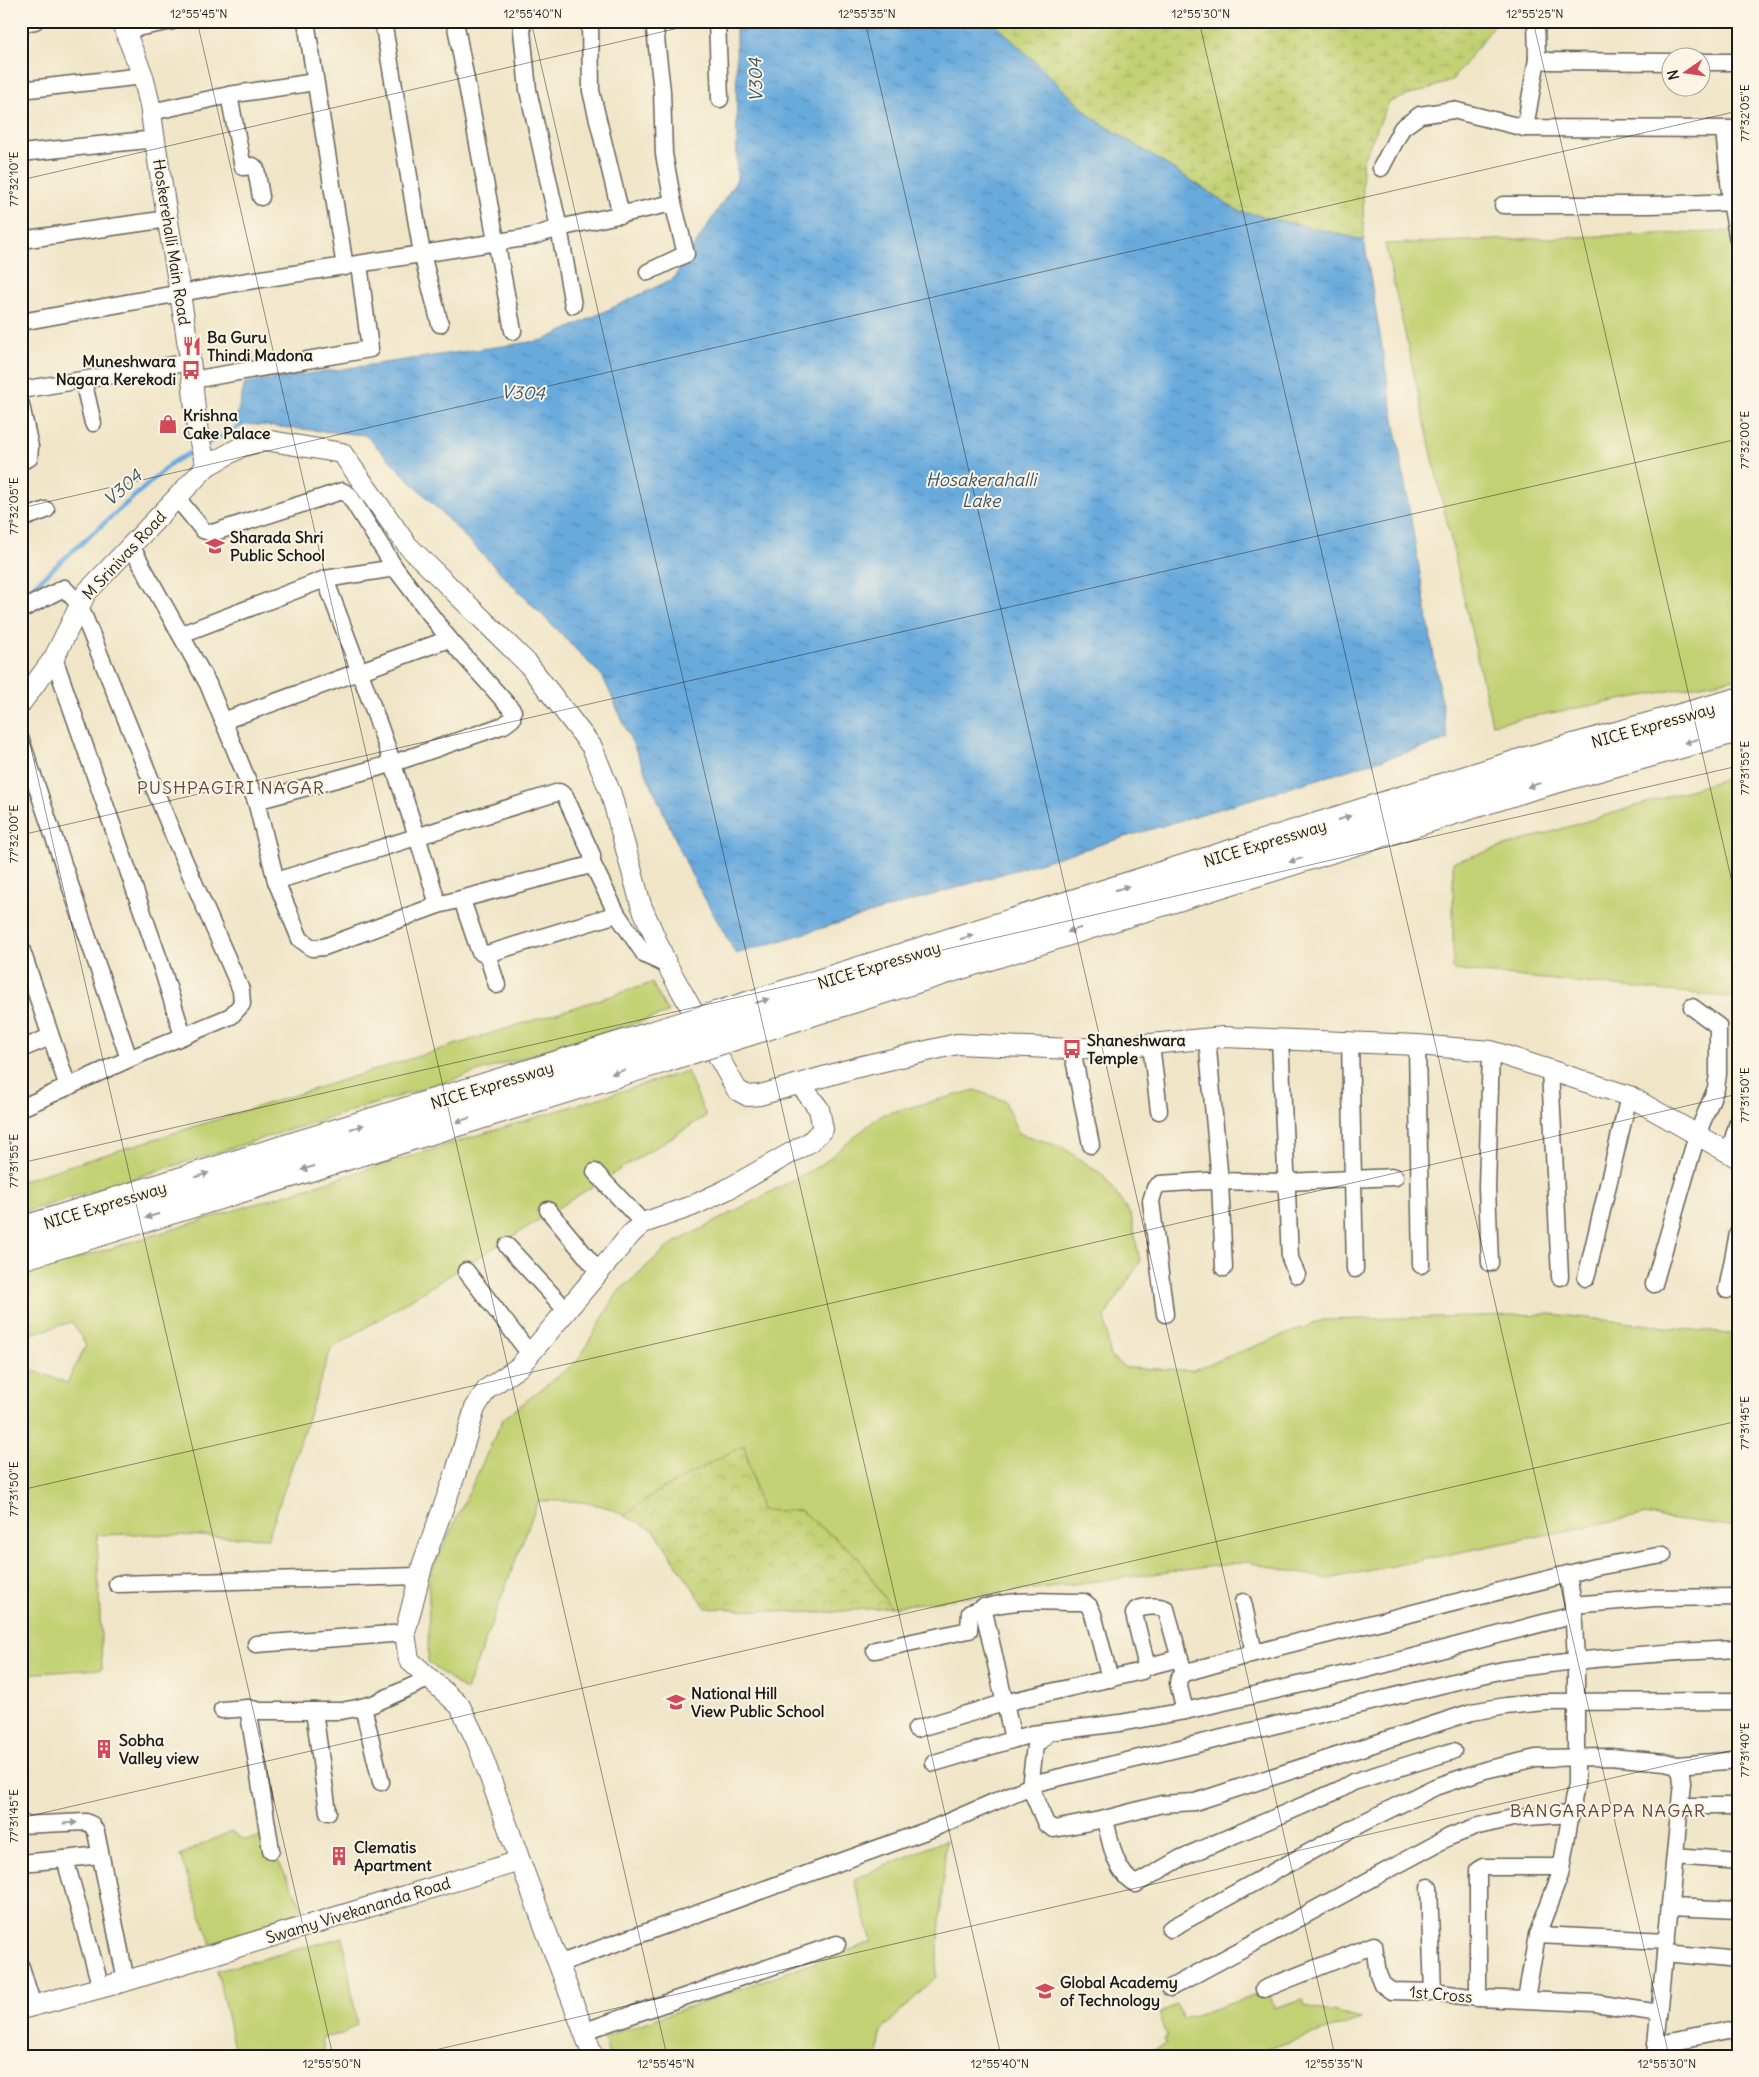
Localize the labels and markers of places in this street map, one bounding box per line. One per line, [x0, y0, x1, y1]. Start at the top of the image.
place label: Ba Guru Thindi Madona [207, 327, 313, 365]
restaurant icon: Ba Guru Thindi Madona [181, 335, 203, 357]
place label: Muneshwara Nagara Kerekodi [56, 351, 176, 390]
bus stop icon: Muneshwara Nagara Kerekodi [180, 359, 202, 381]
place label: Krishna Cake Palace [183, 405, 271, 443]
shop icon: Krishna Cake Palace [157, 413, 179, 435]
place label: Sharada Shri Public School [230, 527, 325, 565]
school or university icon: Sharada Shri Public School [204, 535, 226, 557]
place label: Shaneshwara Temple [1087, 1030, 1186, 1069]
bus stop icon: Shaneshwara Temple [1061, 1038, 1083, 1060]
place label: National Hill View Public School [691, 1683, 824, 1721]
school or university icon: National Hill View Public School [665, 1691, 687, 1713]
place label: Sobha Valley view [119, 1730, 199, 1769]
building icon: Sobha Valley view [93, 1738, 115, 1760]
place label: Clematis Apartment [354, 1837, 432, 1876]
building icon: Clematis Apartment [328, 1845, 350, 1867]
place label: Global Academy of Technology [1060, 1972, 1178, 2011]
school or university icon: Global Academy of Technology [1034, 1980, 1056, 2002]

